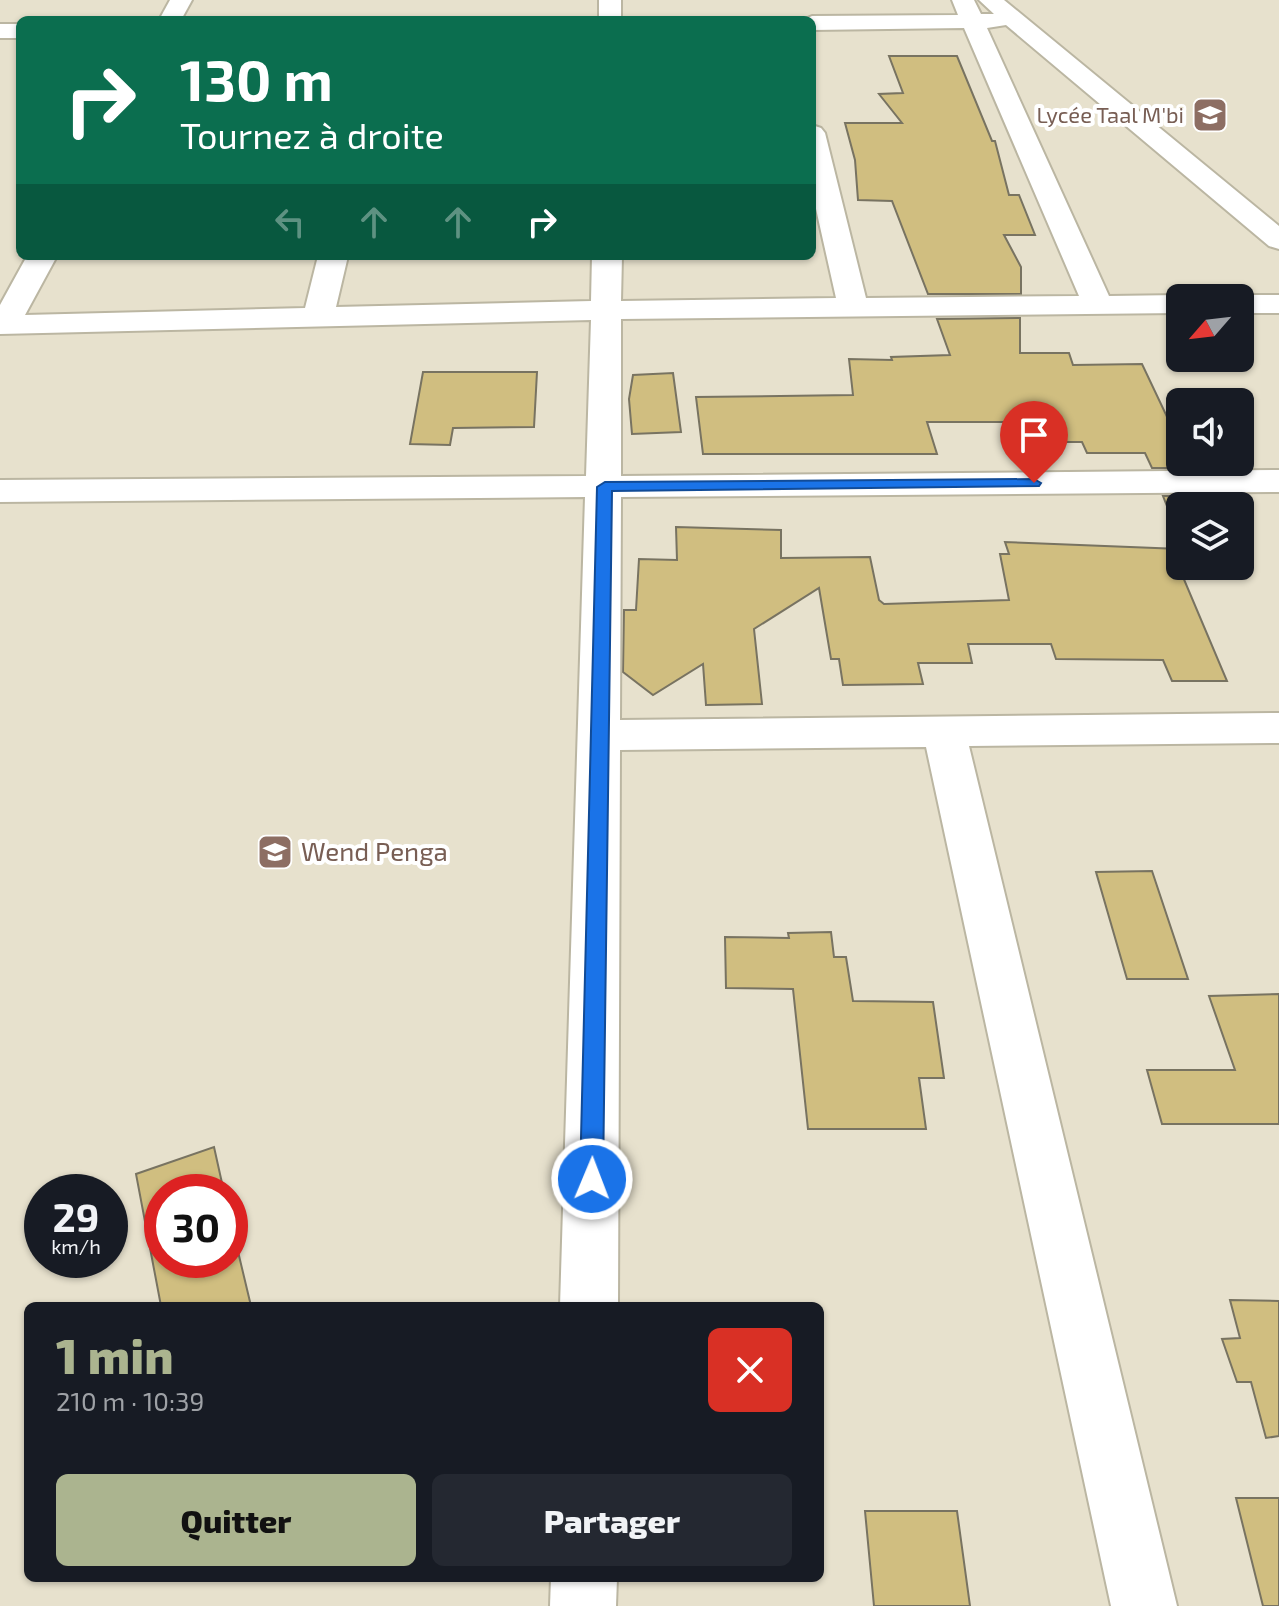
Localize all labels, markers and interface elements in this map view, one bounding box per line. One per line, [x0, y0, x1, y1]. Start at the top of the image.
text: 130 m [180, 45, 333, 112]
icon: right [48, 48, 152, 152]
school or university icon: Lycée Taal M'bi [1191, 96, 1229, 134]
place label: Lycée Taal M'bi [1036, 101, 1184, 127]
text: Tournez à droite [180, 113, 444, 156]
icon: left [268, 200, 312, 244]
icon: ahead [352, 200, 396, 244]
icon: ahead [436, 200, 480, 244]
icon: right [520, 200, 564, 244]
north arrow [1166, 284, 1254, 372]
map controls [1166, 284, 1254, 580]
button: sound [1166, 388, 1254, 476]
pin [1000, 401, 1068, 483]
icon: arrive [1012, 413, 1056, 457]
button: layers [1166, 492, 1254, 580]
school or university icon: Wend Penga [256, 833, 294, 871]
place label: Wend Penga [301, 835, 448, 866]
position arrow [550, 1137, 634, 1221]
speed limit sign: 30 [144, 1174, 248, 1278]
text: 29 [53, 1192, 99, 1240]
text: km/h [51, 1234, 101, 1258]
text: 1 min [56, 1326, 174, 1384]
button: close [708, 1328, 792, 1412]
text: 210 m · 10:39 [56, 1385, 204, 1416]
button: Quitter [56, 1474, 416, 1566]
button: Partager [432, 1474, 792, 1566]

